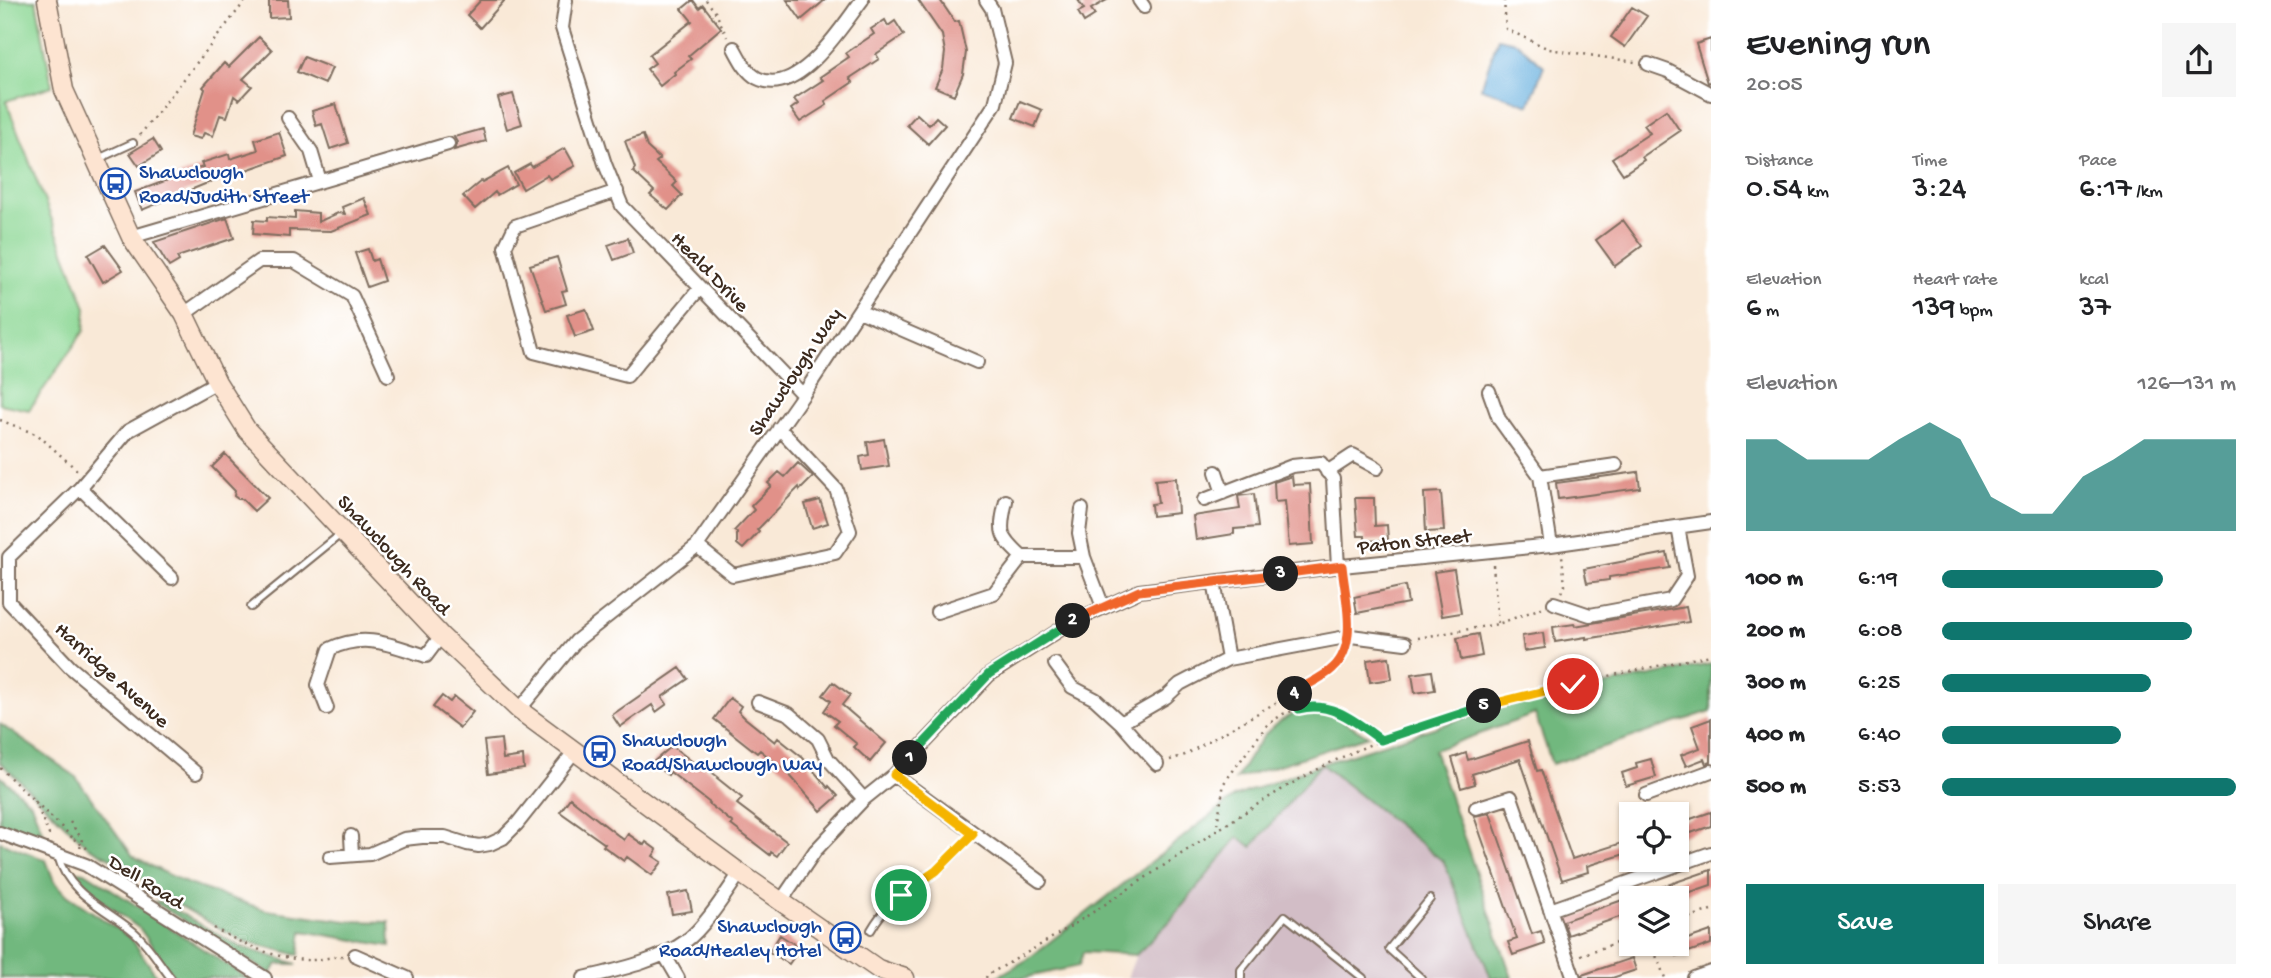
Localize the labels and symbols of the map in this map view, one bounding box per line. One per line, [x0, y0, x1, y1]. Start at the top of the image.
place label: Shawclough Road/Judith Street [139, 162, 311, 211]
bus stop icon: Shawclough Road/Judith Street [99, 166, 133, 200]
street label: Heald Drive [664, 228, 754, 320]
street label: Shawclough Way [745, 304, 849, 442]
street label: Shawclough Road [330, 491, 456, 623]
street label: Paton Street [1356, 525, 1475, 562]
pin: 3 [1264, 556, 1298, 592]
pin: 2 [1056, 604, 1090, 638]
street label: Harridge Avenue [48, 618, 174, 736]
pin [1543, 654, 1603, 714]
pin: 4 [1278, 676, 1312, 712]
pin: 5 [1466, 688, 1502, 724]
place label: Shawclough Road/Shawclough Way [622, 730, 822, 779]
bus stop icon: Shawclough Road/Shawclough Way [582, 734, 616, 768]
pin: 1 [892, 740, 928, 776]
street label: Dell Road [101, 850, 189, 918]
pin [871, 865, 931, 925]
place label: Shawclough Road/Healey Hotel [659, 916, 822, 965]
bus stop icon: Shawclough Road/Healey Hotel [828, 920, 862, 954]

